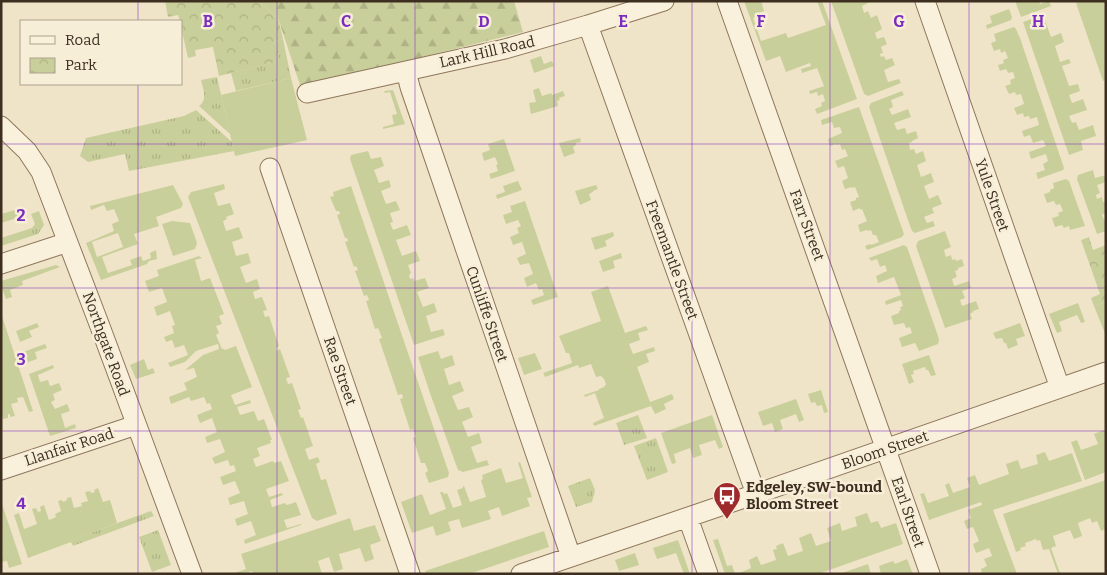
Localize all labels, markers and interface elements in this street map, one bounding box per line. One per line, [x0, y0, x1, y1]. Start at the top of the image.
text: B [203, 12, 213, 31]
text: C [341, 12, 351, 31]
text: D [478, 12, 490, 31]
text: E [618, 12, 628, 31]
text: F [757, 12, 766, 31]
text: G [893, 12, 905, 31]
text: H [1032, 12, 1045, 31]
legend [20, 20, 182, 85]
text: Road [65, 31, 100, 49]
street label: Lark Hill Road [437, 32, 537, 72]
text: Park [65, 56, 97, 74]
street label: Yule Street [971, 156, 1013, 234]
street label: Farr Street [786, 187, 828, 264]
street label: Freemantle Street [642, 198, 702, 323]
text: 2 [16, 206, 26, 225]
street label: Cunliffe Street [462, 264, 512, 365]
street label: Northgate Road [79, 289, 133, 399]
street label: Rae Street [320, 334, 360, 408]
text: 3 [16, 350, 26, 369]
street label: Llanfair Road [22, 424, 116, 470]
street label: Bloom Street [839, 427, 931, 473]
street label: Earl Street [888, 474, 929, 550]
place label: Edgeley, SW-bound Bloom Street [746, 478, 882, 513]
bus stop icon: Edgeley, SW-bound Bloom Street [712, 481, 742, 520]
text: 4 [16, 494, 26, 513]

